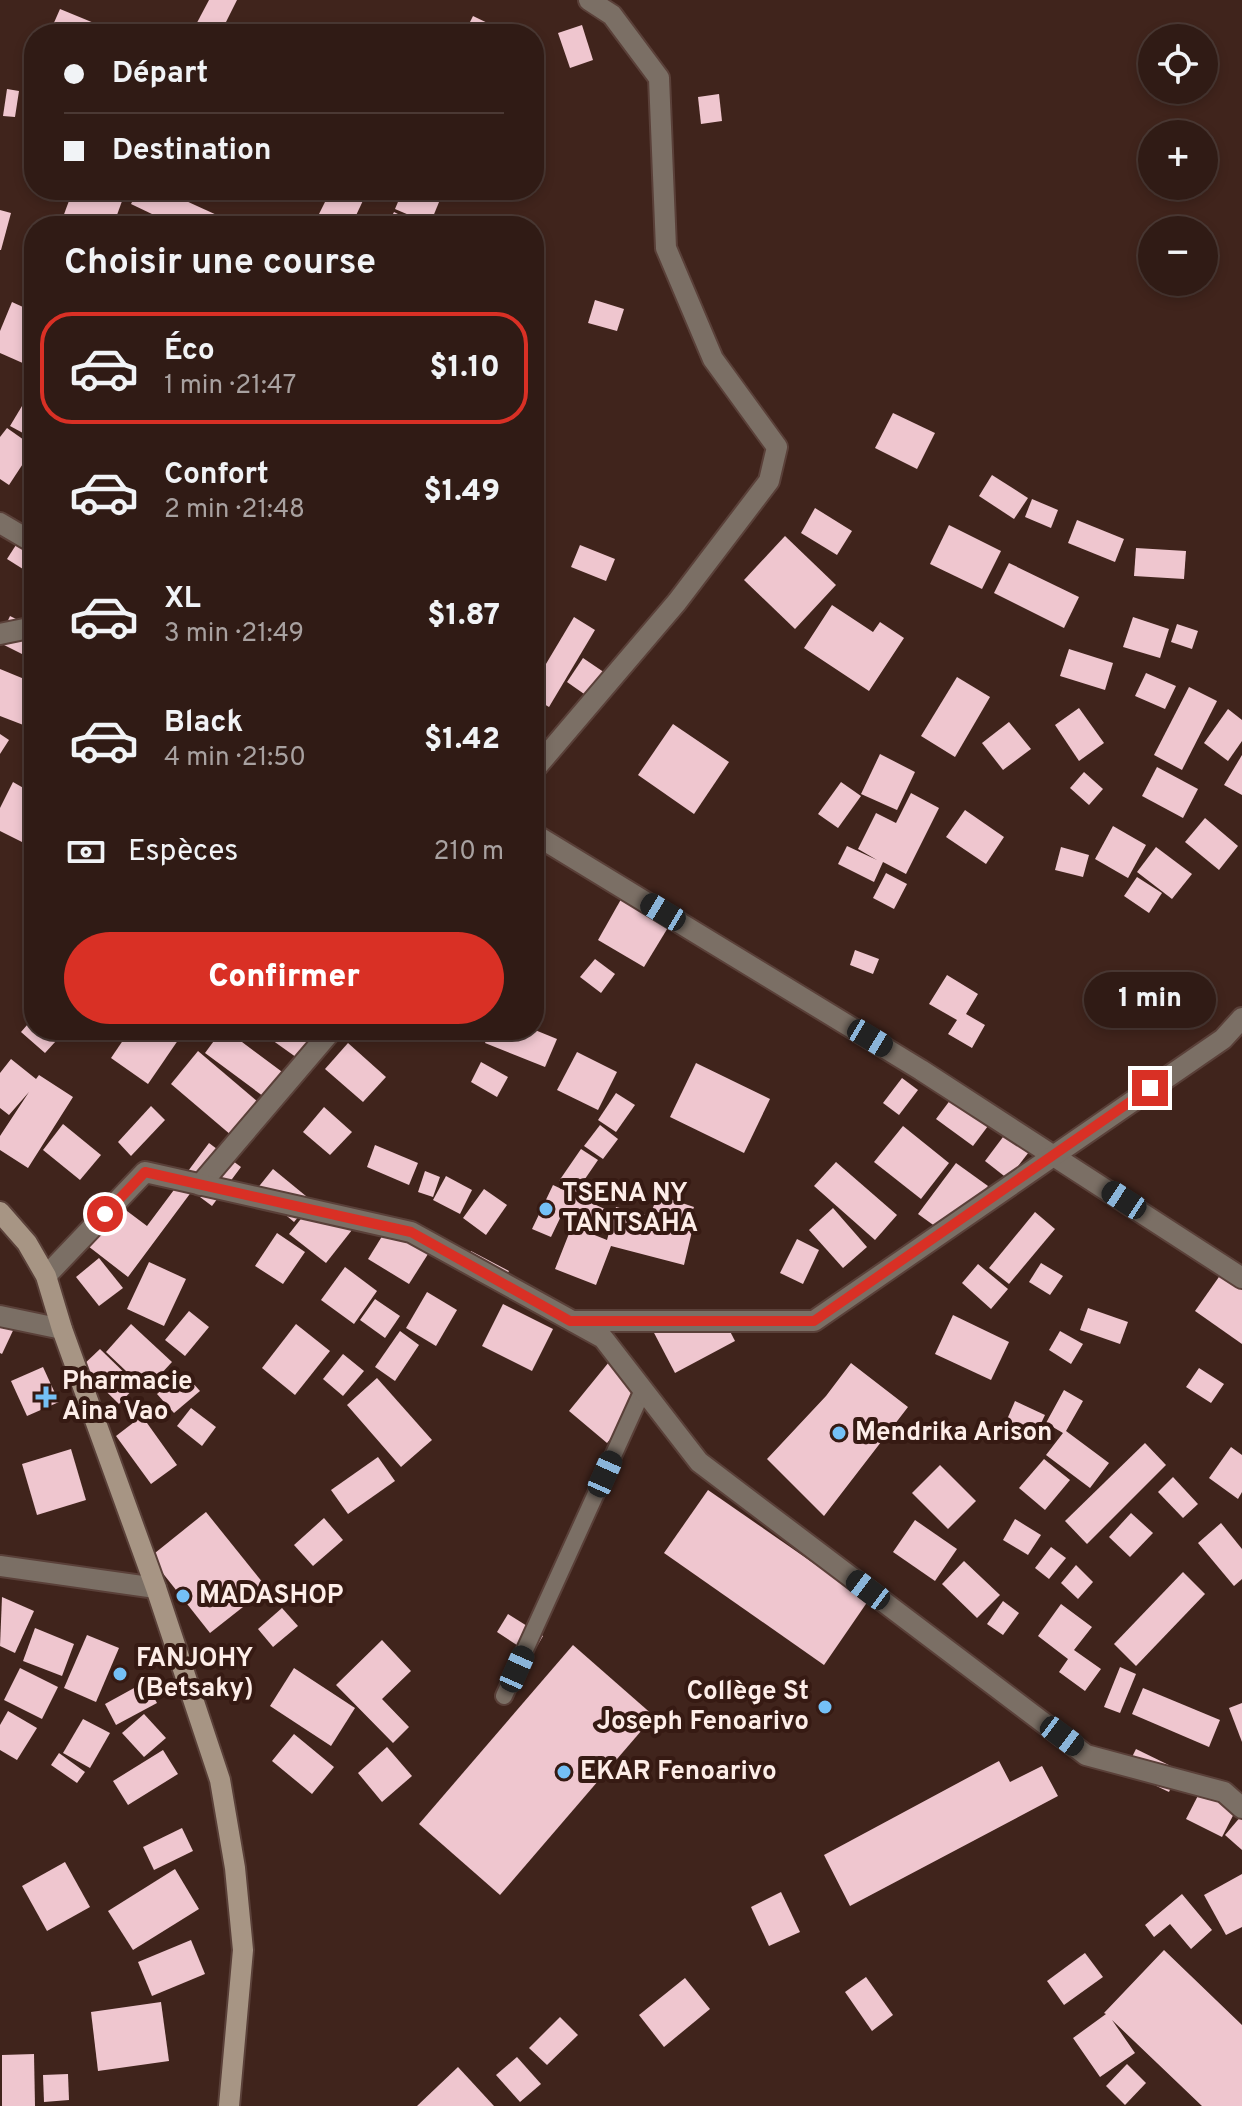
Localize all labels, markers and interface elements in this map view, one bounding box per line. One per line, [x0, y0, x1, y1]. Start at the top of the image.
map controls [1138, 24, 1218, 296]
button: locate [1138, 24, 1218, 104]
text: Départ [112, 56, 208, 93]
button: + [1138, 120, 1218, 200]
text: Destination [112, 133, 271, 170]
button: − [1138, 216, 1218, 296]
text: Choisir une course [64, 241, 376, 287]
icon: car [68, 332, 140, 404]
text: Éco [164, 333, 215, 370]
text: $1.10 [430, 350, 500, 387]
text: 1 min · 21:47 [164, 370, 296, 403]
icon: car [68, 456, 140, 528]
text: Confort [164, 457, 269, 494]
text: $1.49 [423, 474, 500, 511]
text: 2 min · 21:48 [164, 494, 305, 527]
icon: car [68, 580, 140, 652]
text: XL [164, 581, 201, 618]
text: $1.87 [427, 598, 500, 635]
text: 3 min · 21:49 [164, 618, 304, 651]
icon: car [68, 704, 140, 776]
text: Black [164, 705, 243, 742]
text: $1.42 [424, 722, 500, 759]
text: 4 min · 21:50 [164, 742, 306, 775]
icon: cash [64, 830, 108, 874]
text: Espèces [128, 834, 238, 871]
text: 210 m [434, 836, 504, 869]
car [636, 889, 690, 935]
button: Confirmer [64, 932, 504, 1024]
callout: 1 min [1084, 972, 1216, 1028]
text: 1 min [1118, 983, 1182, 1016]
car [843, 1015, 897, 1061]
route end [1132, 1070, 1168, 1106]
car [1097, 1177, 1151, 1223]
place label: TSENA NY TANTSAHA [562, 1178, 698, 1241]
route start [87, 1196, 123, 1232]
marker: TSENA NY TANTSAHA [537, 1200, 555, 1218]
place label: Pharmacie Aina Vao [62, 1366, 192, 1429]
marker: Pharmacie Aina Vao [37, 1388, 55, 1406]
place label: Mendrika Arison [855, 1417, 1052, 1450]
marker: Mendrika Arison [830, 1424, 848, 1442]
car [584, 1447, 626, 1501]
car [842, 1566, 894, 1614]
place label: MADASHOP [199, 1580, 344, 1613]
marker: MADASHOP [174, 1587, 192, 1605]
car [496, 1642, 538, 1696]
place label: FANJOHY (Betsaky) [136, 1643, 254, 1706]
marker: FANJOHY (Betsaky) [111, 1665, 129, 1683]
place label: Collège St Joseph Fenoarivo [596, 1676, 809, 1739]
marker: Collège St Joseph Fenoarivo [816, 1698, 834, 1716]
car [1036, 1712, 1088, 1760]
place label: EKAR Fenoarivo [580, 1756, 777, 1789]
marker: EKAR Fenoarivo [555, 1763, 573, 1781]

